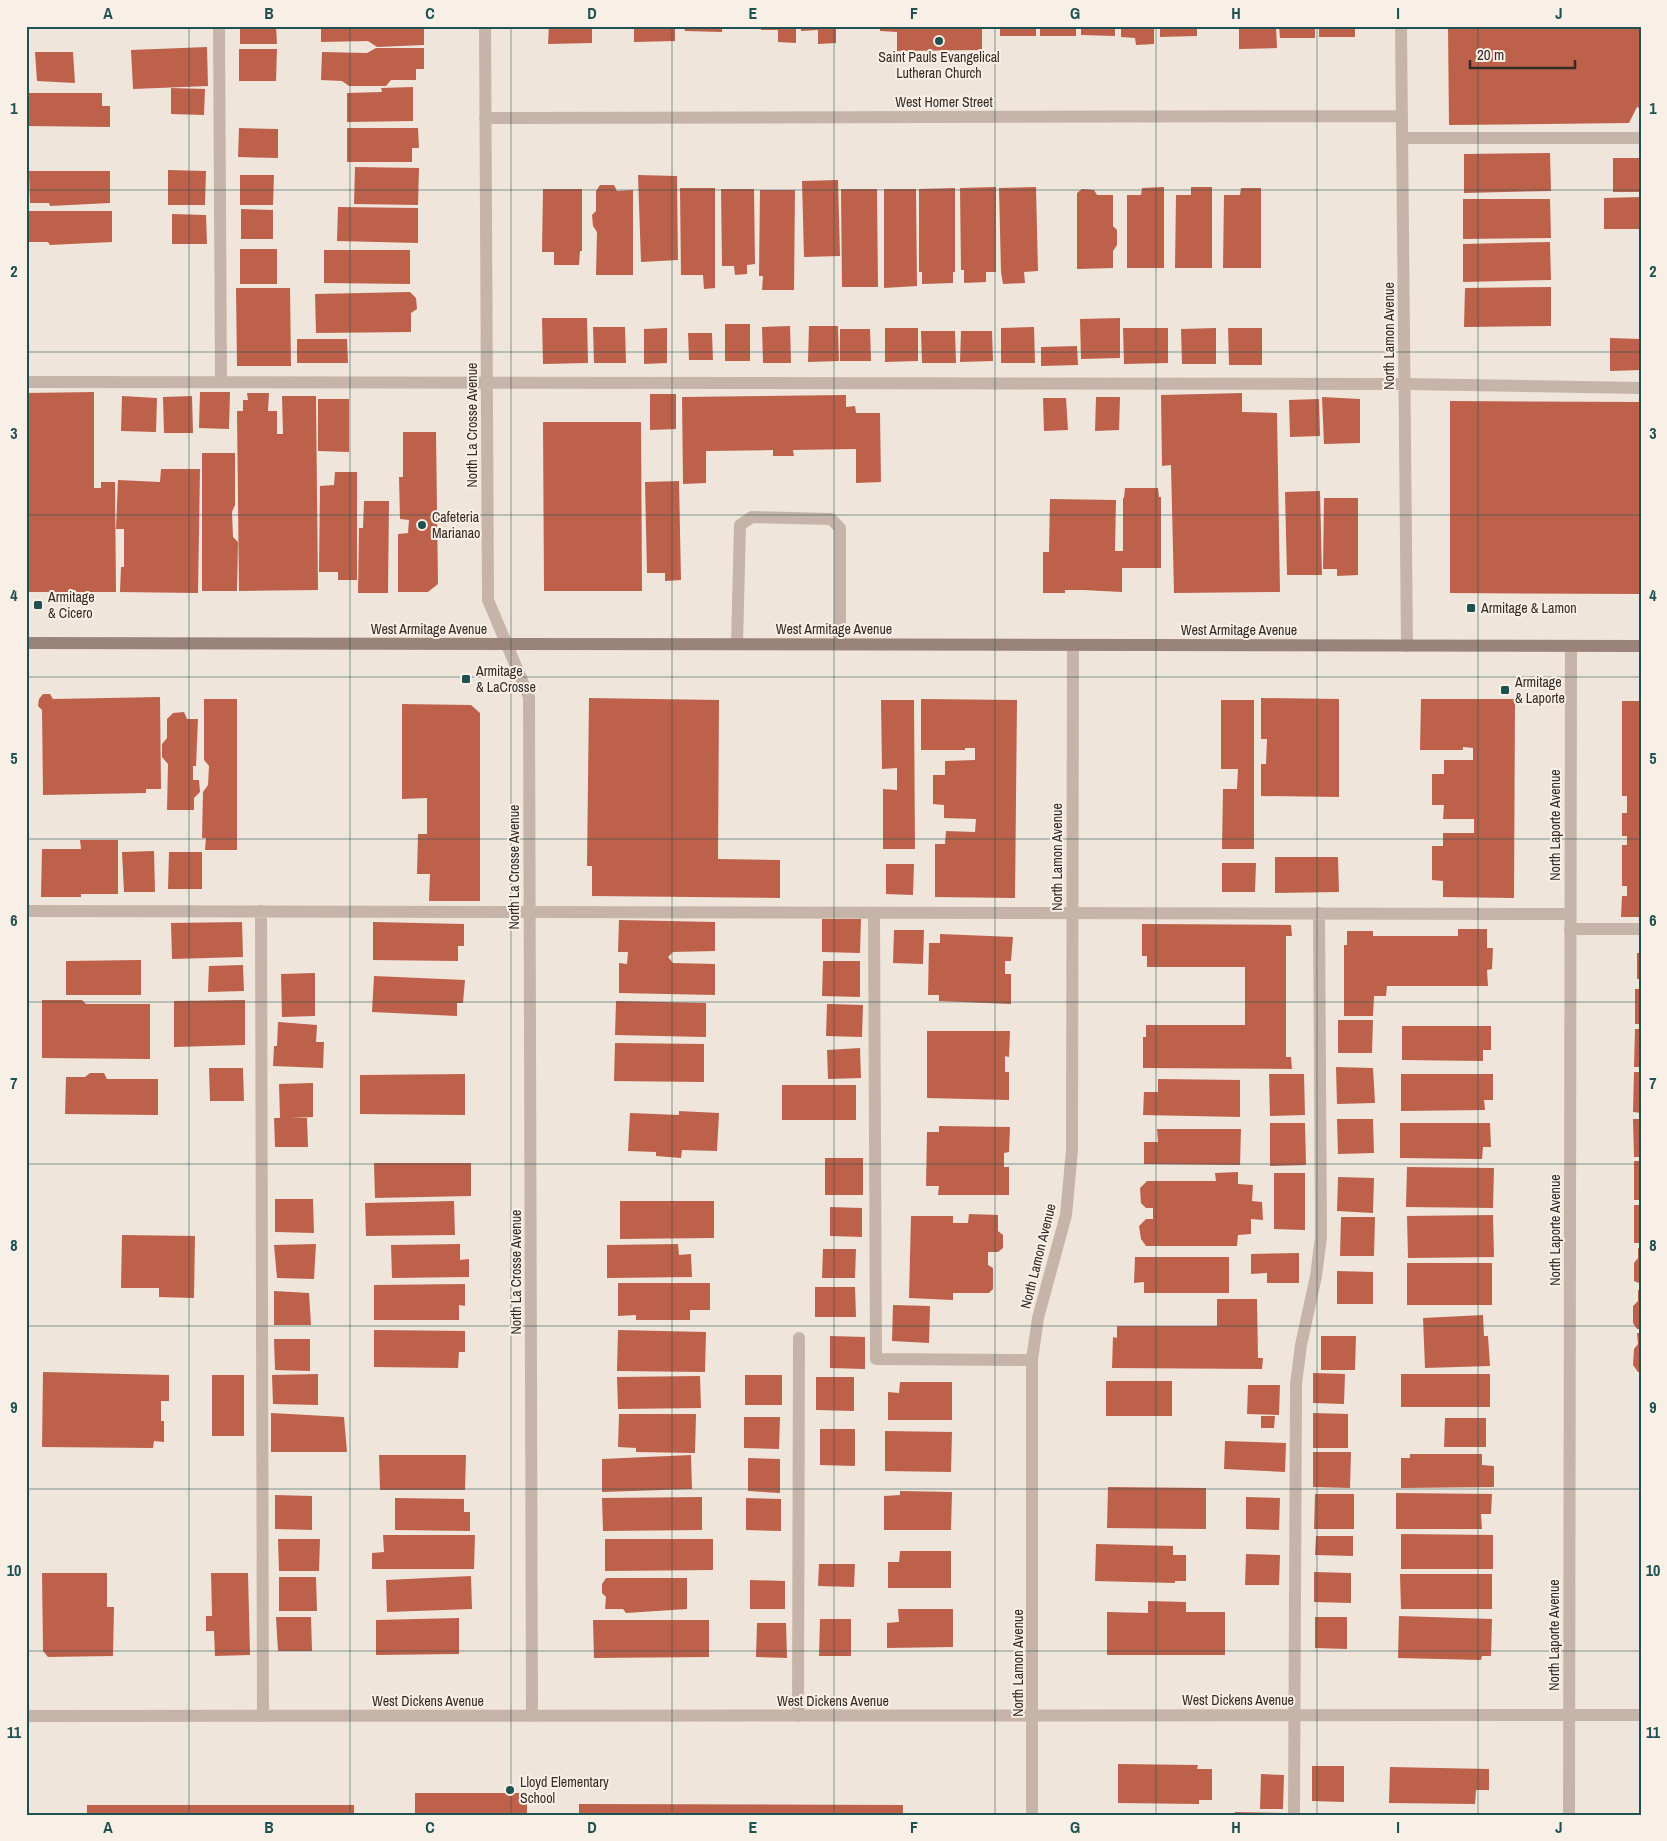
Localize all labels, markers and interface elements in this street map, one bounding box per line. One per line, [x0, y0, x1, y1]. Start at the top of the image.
text: A [103, 2, 113, 24]
text: B [264, 2, 274, 24]
text: C [425, 2, 435, 24]
text: D [587, 2, 597, 24]
text: E [749, 2, 758, 24]
text: F [910, 2, 918, 24]
text: G [1070, 2, 1080, 24]
text: H [1231, 2, 1241, 24]
text: I [1396, 2, 1400, 24]
text: J [1555, 2, 1563, 24]
marker: Saint Pauls Evangelical Lutheran Church [933, 35, 945, 47]
scale bar [1470, 38, 1574, 70]
text: 20 m [1477, 44, 1504, 65]
place label: Saint Pauls Evangelical Lutheran Church [878, 48, 1000, 82]
street label: West Homer Street [895, 93, 993, 111]
text: 1 [10, 97, 18, 119]
text: 1 [1649, 97, 1657, 119]
text: 2 [10, 260, 18, 282]
text: 2 [1649, 260, 1657, 282]
street label: North Lamon Avenue [1380, 282, 1398, 390]
street label: North La Crosse Avenue [463, 363, 481, 487]
text: 3 [10, 422, 18, 444]
text: 3 [1649, 422, 1657, 444]
place label: Cafeteria Marianao [432, 508, 481, 542]
marker: Cafeteria Marianao [416, 519, 428, 531]
text: 4 [10, 584, 18, 606]
text: 4 [1649, 584, 1657, 606]
place label: Armitage & Cicero [47, 588, 95, 622]
marker: Armitage & Cicero [32, 599, 44, 611]
place label: Armitage & Lamon [1480, 599, 1577, 617]
marker: Armitage & Lamon [1465, 602, 1477, 614]
street label: West Armitage Avenue [371, 620, 487, 638]
street label: West Armitage Avenue [776, 620, 892, 638]
street label: West Armitage Avenue [1181, 621, 1297, 639]
place label: Armitage & LaCrosse [475, 662, 536, 696]
marker: Armitage & LaCrosse [460, 673, 472, 685]
place label: Armitage & Laporte [1514, 673, 1565, 707]
marker: Armitage & Laporte [1499, 684, 1511, 696]
text: 5 [10, 747, 18, 769]
text: 5 [1649, 747, 1657, 769]
street label: North Laporte Avenue [1546, 769, 1564, 881]
street label: North Lamon Avenue [1048, 803, 1066, 911]
street label: North La Crosse Avenue [505, 805, 523, 929]
text: 6 [10, 909, 18, 931]
text: 6 [1649, 909, 1657, 931]
text: 7 [10, 1072, 18, 1094]
text: 7 [1649, 1072, 1657, 1094]
street label: North Laporte Avenue [1546, 1174, 1564, 1286]
street label: North Lamon Avenue [1016, 1202, 1060, 1310]
street label: North La Crosse Avenue [507, 1210, 525, 1334]
text: 8 [10, 1234, 18, 1256]
text: 8 [1649, 1234, 1657, 1256]
text: 9 [10, 1396, 18, 1418]
text: 9 [1649, 1396, 1657, 1418]
text: 10 [7, 1559, 21, 1581]
text: 10 [1646, 1559, 1660, 1581]
street label: North Laporte Avenue [1545, 1579, 1563, 1691]
street label: North Lamon Avenue [1009, 1609, 1027, 1717]
street label: West Dickens Avenue [1182, 1691, 1294, 1709]
street label: West Dickens Avenue [372, 1692, 484, 1710]
street label: West Dickens Avenue [777, 1692, 889, 1710]
text: 11 [7, 1721, 22, 1743]
text: 11 [1646, 1721, 1661, 1743]
place label: Lloyd Elementary School [520, 1773, 609, 1807]
marker: Lloyd Elementary School [504, 1784, 516, 1796]
text: A [103, 1816, 113, 1838]
text: B [264, 1816, 274, 1838]
text: C [425, 1816, 435, 1838]
text: D [587, 1816, 597, 1838]
text: E [749, 1816, 758, 1838]
text: F [910, 1816, 918, 1838]
text: G [1070, 1816, 1080, 1838]
text: H [1231, 1816, 1241, 1838]
text: I [1396, 1816, 1400, 1838]
text: J [1555, 1816, 1563, 1838]

